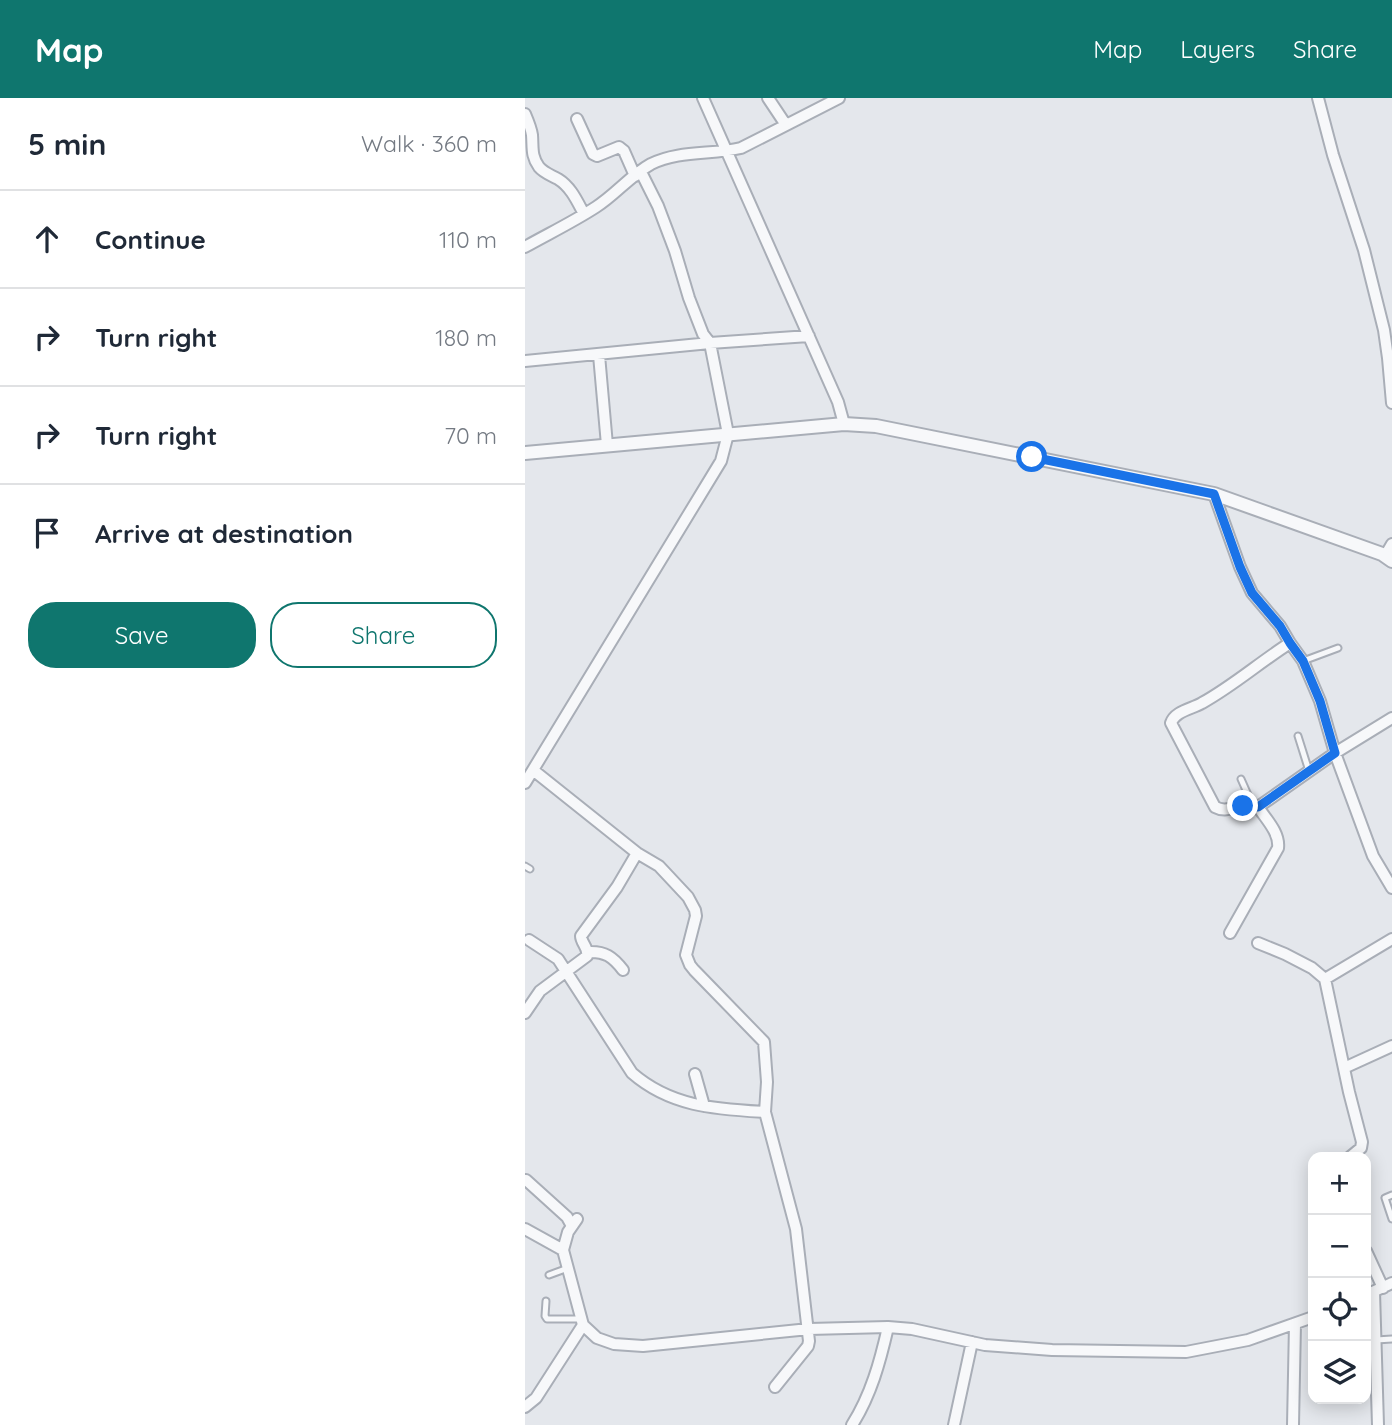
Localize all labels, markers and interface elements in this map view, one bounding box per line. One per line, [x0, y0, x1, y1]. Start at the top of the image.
text: Map [35, 29, 103, 70]
text: Map [1093, 34, 1142, 64]
text: Layers [1180, 34, 1255, 64]
text: Share [1293, 34, 1357, 64]
text: 5 min [28, 125, 106, 163]
text: Walk · 360 m [361, 129, 497, 158]
icon: ahead [28, 220, 66, 258]
text: Continue [95, 223, 206, 256]
text: 110 m [439, 225, 497, 254]
icon: right [28, 318, 66, 356]
text: Turn right [95, 321, 217, 354]
text: 180 m [435, 323, 497, 352]
icon: right [28, 416, 66, 454]
text: Turn right [95, 419, 217, 452]
text: 70 m [444, 421, 497, 450]
route start [1016, 441, 1047, 472]
icon: arrive [28, 514, 66, 552]
text: Arrive at destination [95, 517, 353, 550]
button: Save [28, 602, 256, 668]
button: Share [270, 602, 497, 668]
route end [1227, 790, 1258, 821]
map controls [1308, 1152, 1371, 1404]
button: + [1308, 1152, 1371, 1215]
button: − [1308, 1215, 1371, 1278]
button: locate [1308, 1278, 1371, 1341]
button: layers [1308, 1341, 1371, 1404]

